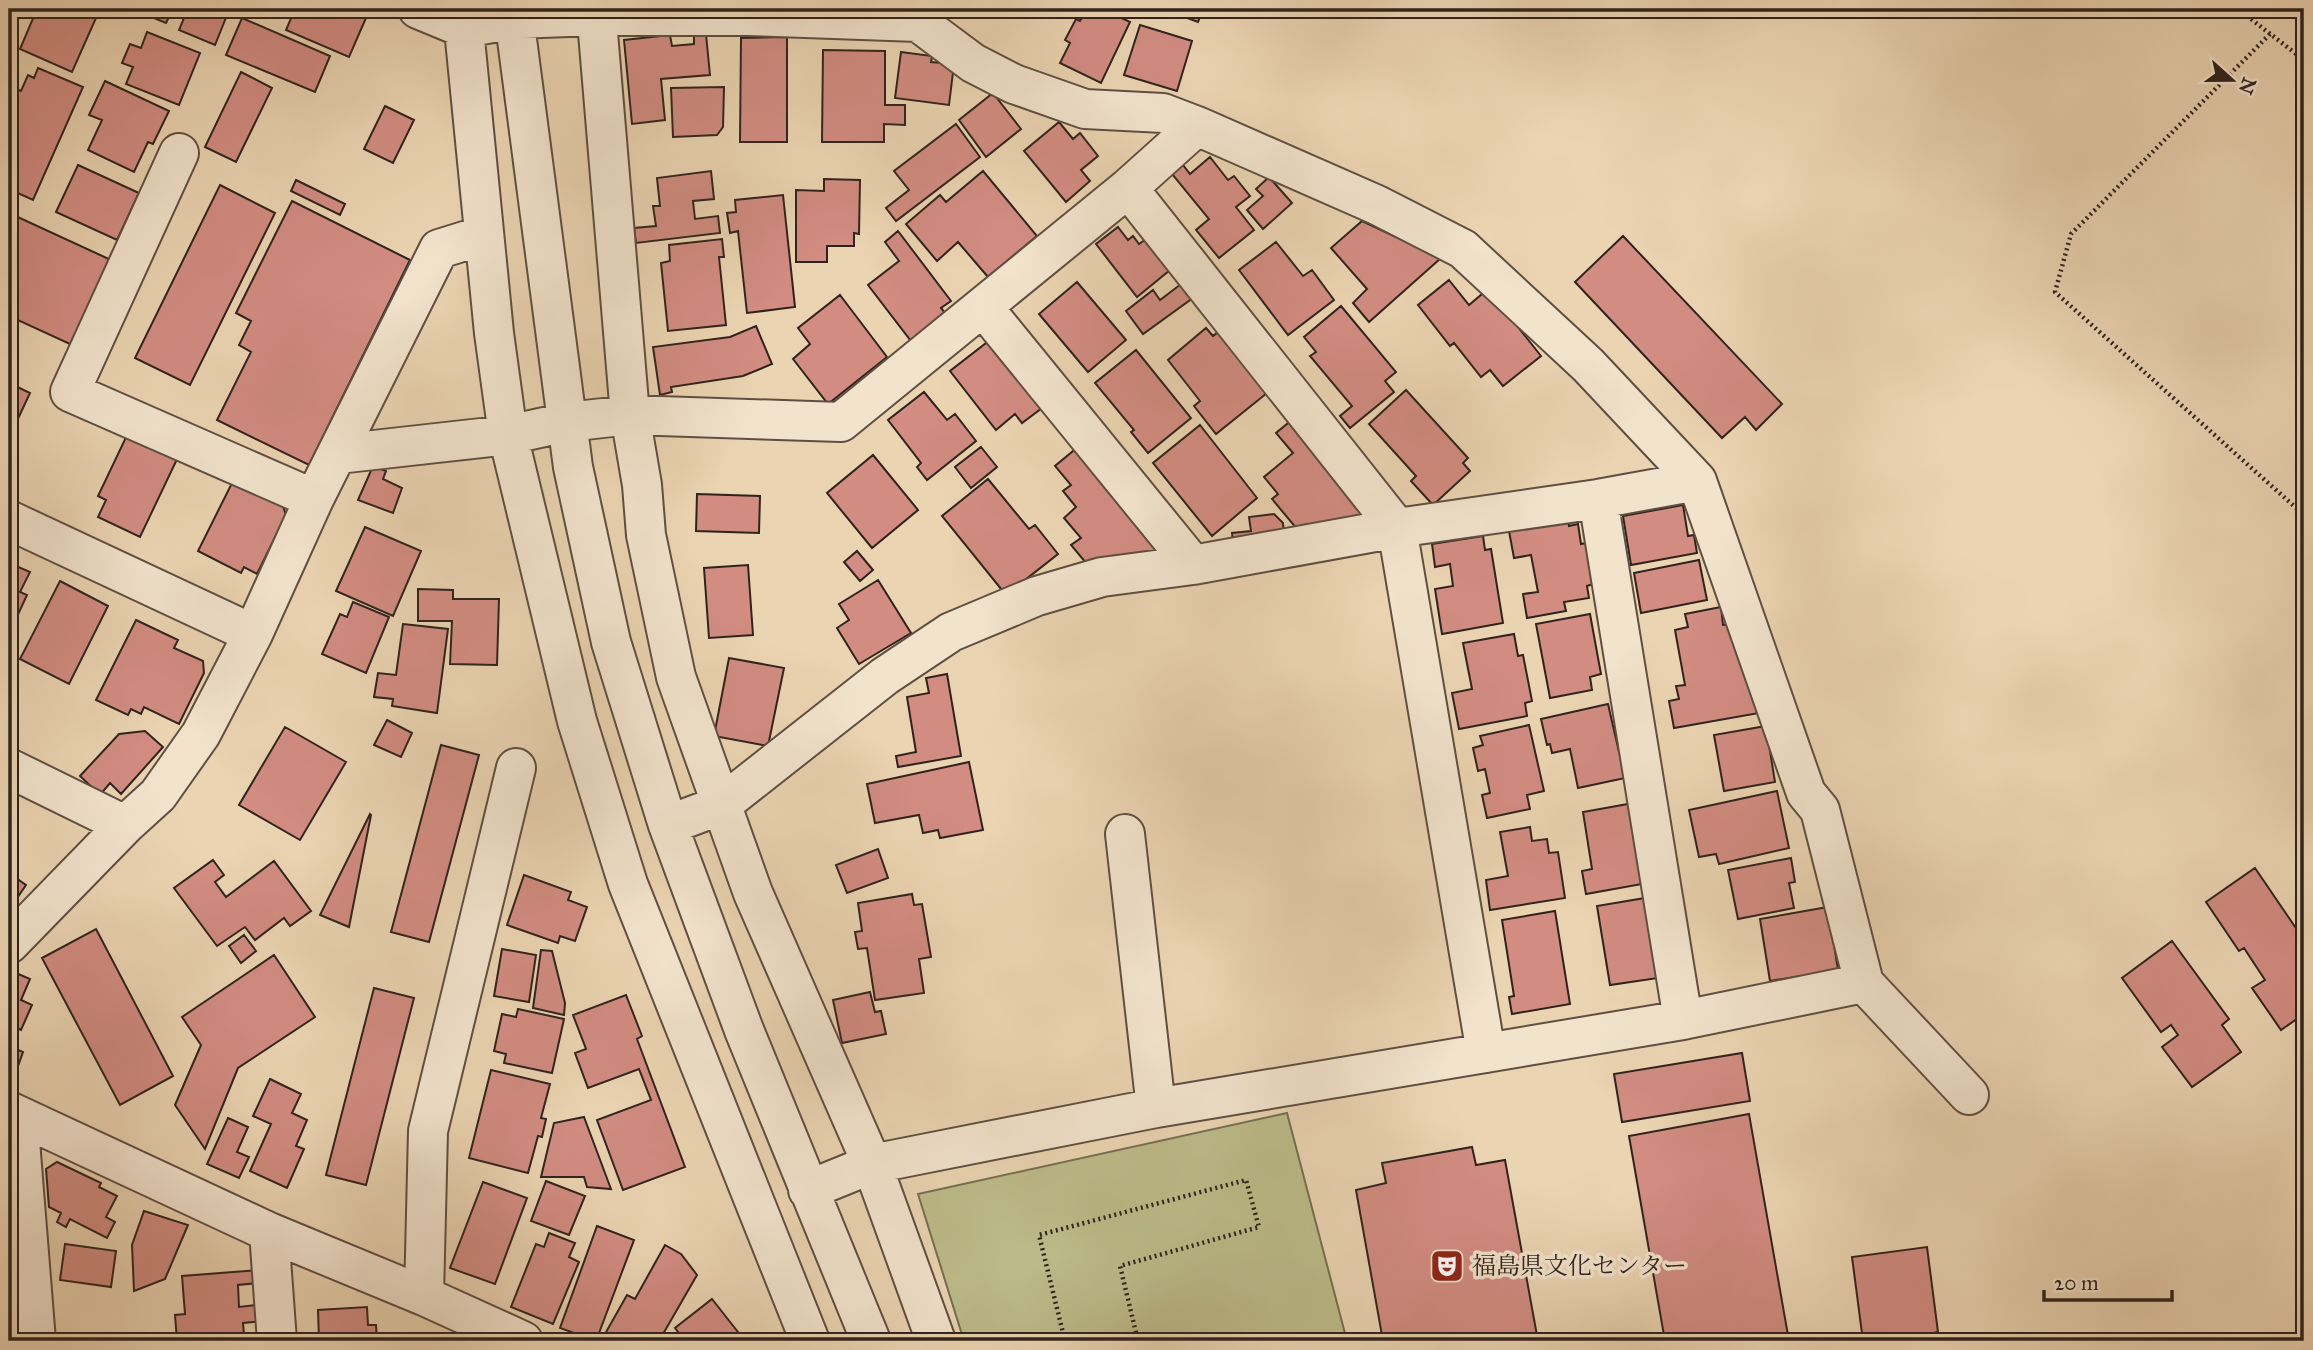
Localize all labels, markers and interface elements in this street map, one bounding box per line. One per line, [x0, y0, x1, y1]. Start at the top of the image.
north arrow [2198, 46, 2268, 116]
text: N [2234, 74, 2261, 98]
theatre icon: 福島県文化センター [1428, 1247, 1466, 1285]
place label: 福島県文化センター [1472, 1251, 1687, 1281]
scale bar [2044, 1259, 2171, 1303]
text: 20 m [2054, 1270, 2099, 1296]

